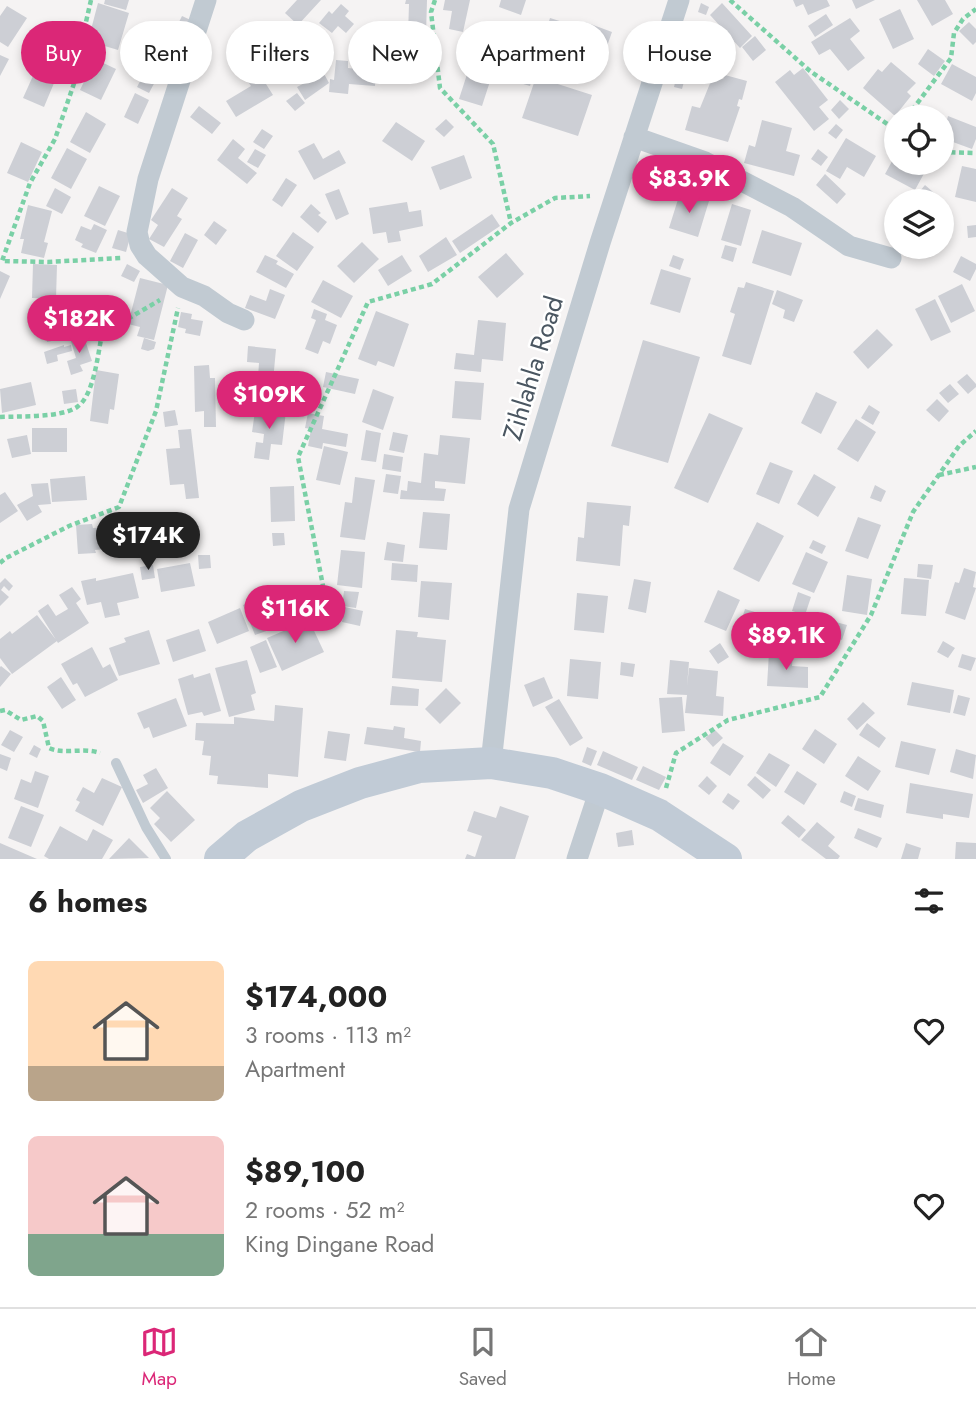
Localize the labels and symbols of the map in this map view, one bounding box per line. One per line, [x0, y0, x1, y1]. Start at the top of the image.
pin: $83.9K [632, 156, 746, 215]
street label: Zihlahla Road [493, 291, 573, 445]
pin: $182K [30, 296, 128, 355]
pin: $109K [220, 372, 318, 431]
pin: $174K [99, 512, 197, 572]
pin: $116K [246, 586, 344, 645]
pin: $89.1K [729, 612, 843, 672]

